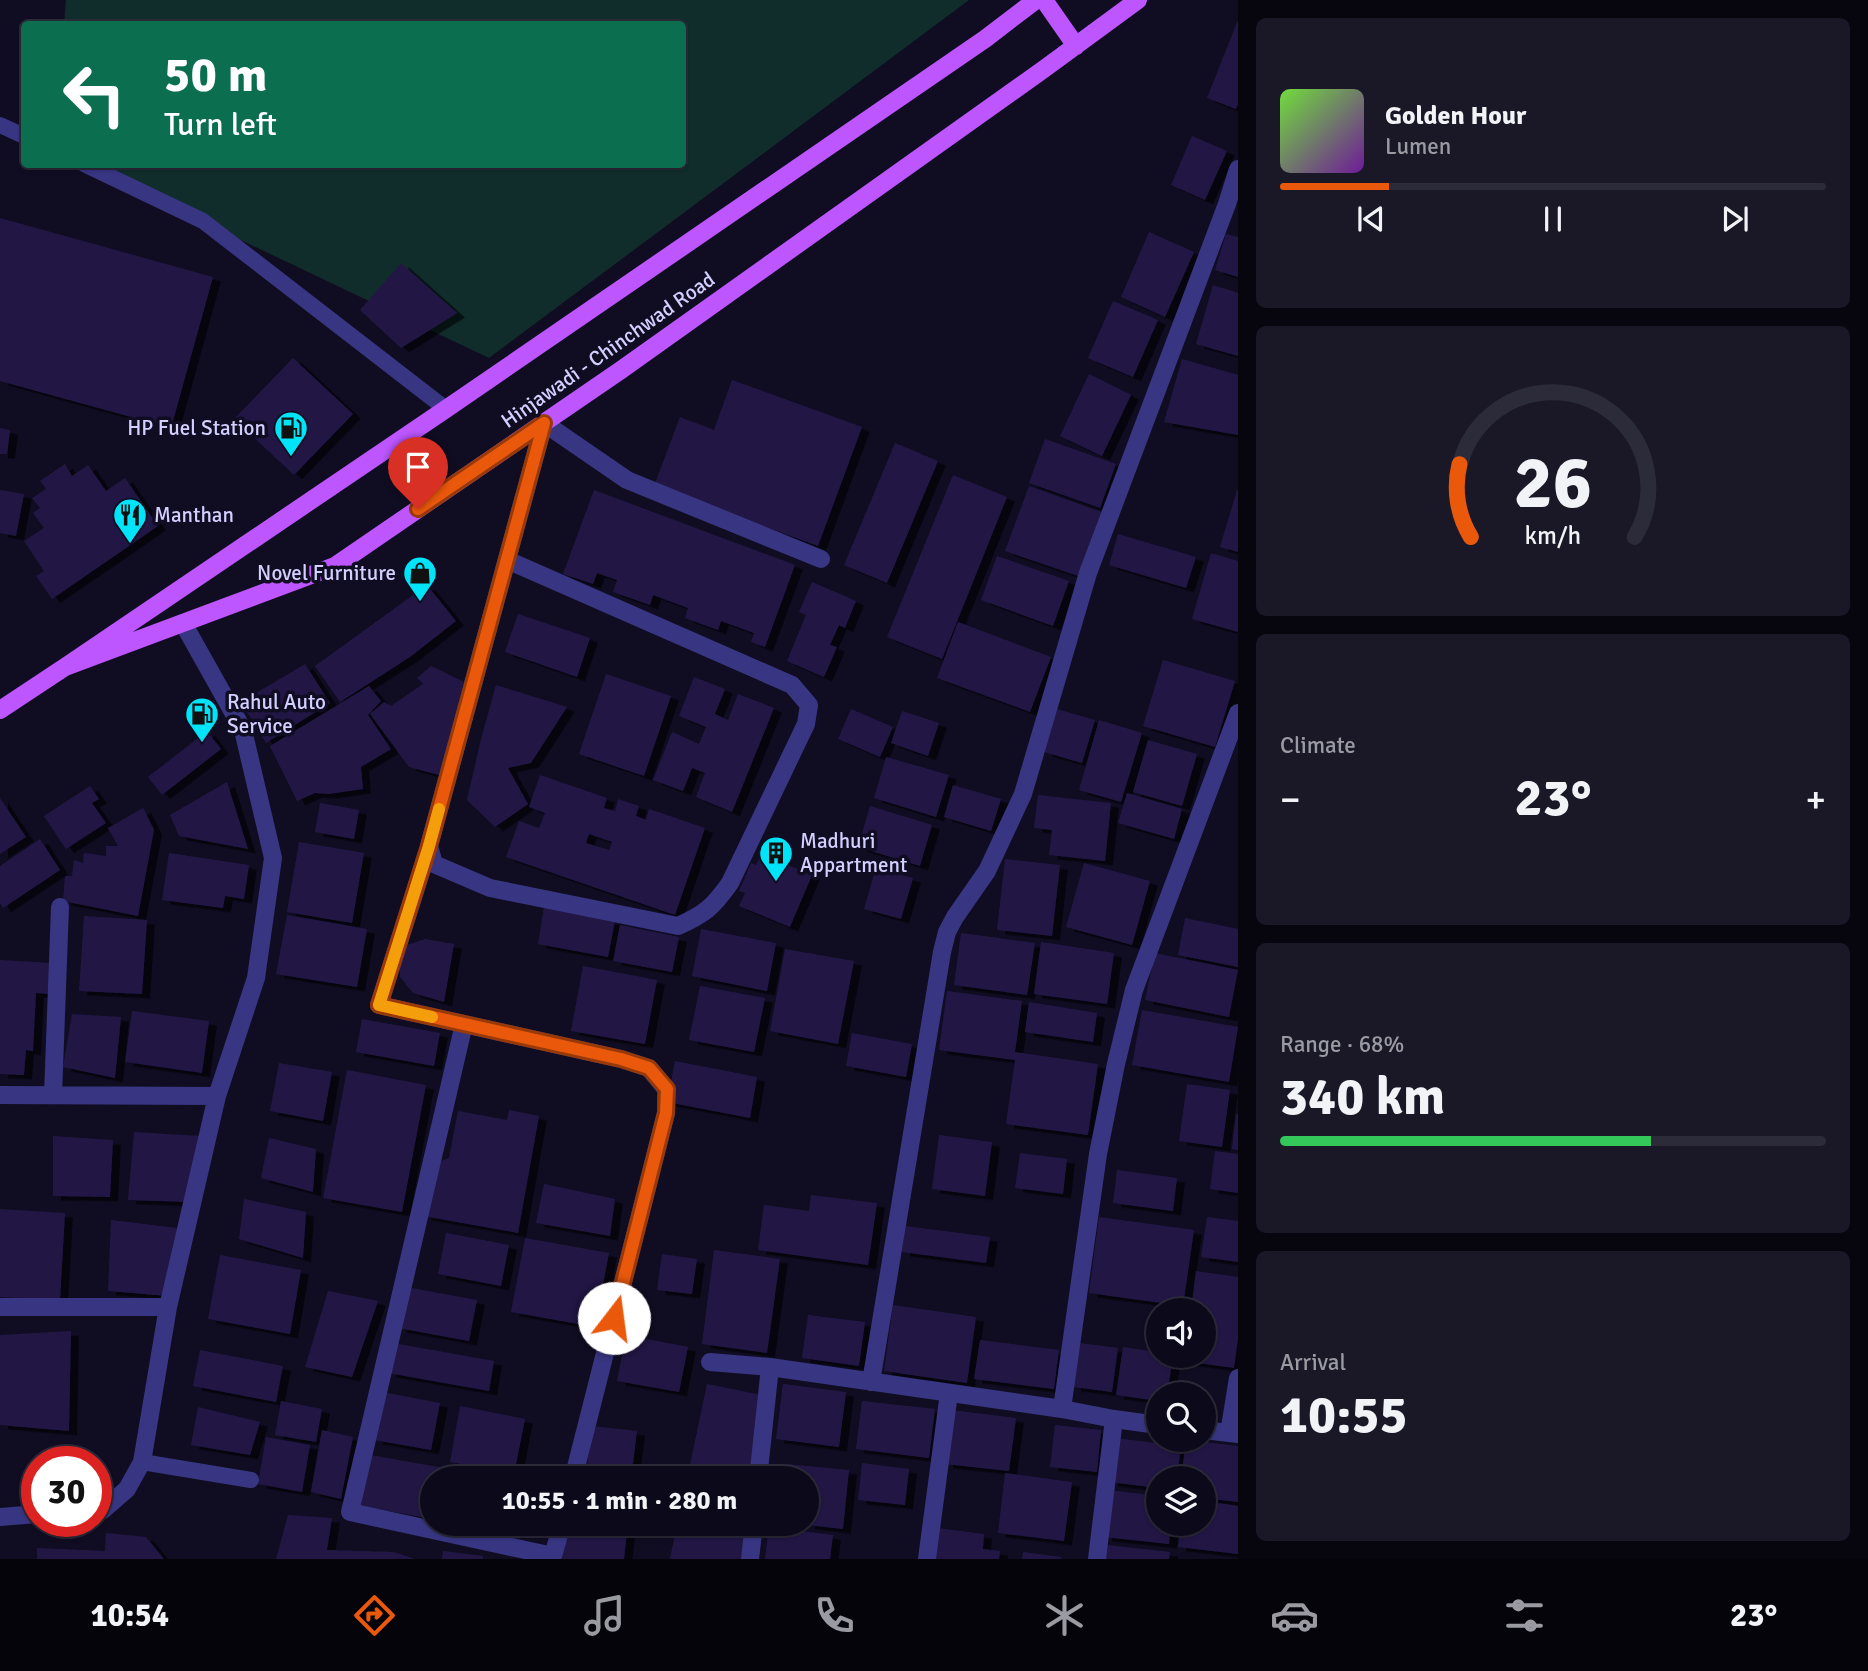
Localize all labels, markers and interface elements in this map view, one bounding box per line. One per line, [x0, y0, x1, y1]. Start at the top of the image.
text: 50 m [164, 45, 267, 105]
icon: left [49, 49, 140, 140]
text: Golden Hour [1385, 100, 1526, 132]
text: Turn left [164, 105, 277, 144]
text: Lumen [1385, 132, 1451, 161]
icon: previous [1352, 200, 1390, 238]
icon: pause [1534, 200, 1572, 238]
icon: next [1716, 200, 1754, 238]
street label: Hinjawadi - Chinchwad Road [496, 266, 720, 434]
fuel station icon: HP Fuel Station [272, 409, 310, 458]
place label: HP Fuel Station [127, 415, 266, 441]
pin [388, 437, 448, 509]
text: 26 [1514, 440, 1592, 529]
icon: arrive [399, 448, 437, 486]
restaurant icon: Manthan [111, 496, 149, 545]
place label: Manthan [154, 502, 234, 528]
text: km/h [1525, 520, 1581, 551]
shop icon: Novel Furniture [401, 554, 439, 603]
place label: Novel Furniture [257, 560, 396, 586]
place label: Rahul Auto Service [227, 689, 326, 739]
fuel station icon: Rahul Auto Service [183, 695, 221, 744]
text: Climate [1280, 731, 1356, 760]
text: 23° [1515, 766, 1591, 830]
text: − [1280, 776, 1301, 823]
text: + [1805, 776, 1826, 823]
place label: Madhuri Appartment [800, 828, 907, 878]
building icon: Madhuri Appartment [757, 834, 795, 883]
text: Range · 68% [1280, 1030, 1404, 1059]
text: 340 km [1280, 1065, 1445, 1129]
position arrow [577, 1281, 651, 1355]
map controls [1146, 1298, 1216, 1536]
button: sound [1146, 1298, 1216, 1368]
text: Arrival [1280, 1348, 1346, 1377]
button: search [1146, 1382, 1216, 1452]
text: 10:55 [1280, 1383, 1408, 1447]
speed limit sign: 30 [21, 1446, 112, 1537]
button: layers [1146, 1466, 1216, 1536]
text: 10:55 · 1 min · 280 m [502, 1485, 737, 1517]
icon: directions [350, 1591, 399, 1640]
icon: music [580, 1591, 629, 1640]
icon: phone [810, 1591, 859, 1640]
icon: climate [1040, 1591, 1089, 1640]
icon: car [1270, 1591, 1319, 1640]
icon: filters [1500, 1591, 1549, 1640]
text: 10:54 [91, 1596, 169, 1635]
text: 23° [1730, 1596, 1777, 1635]

